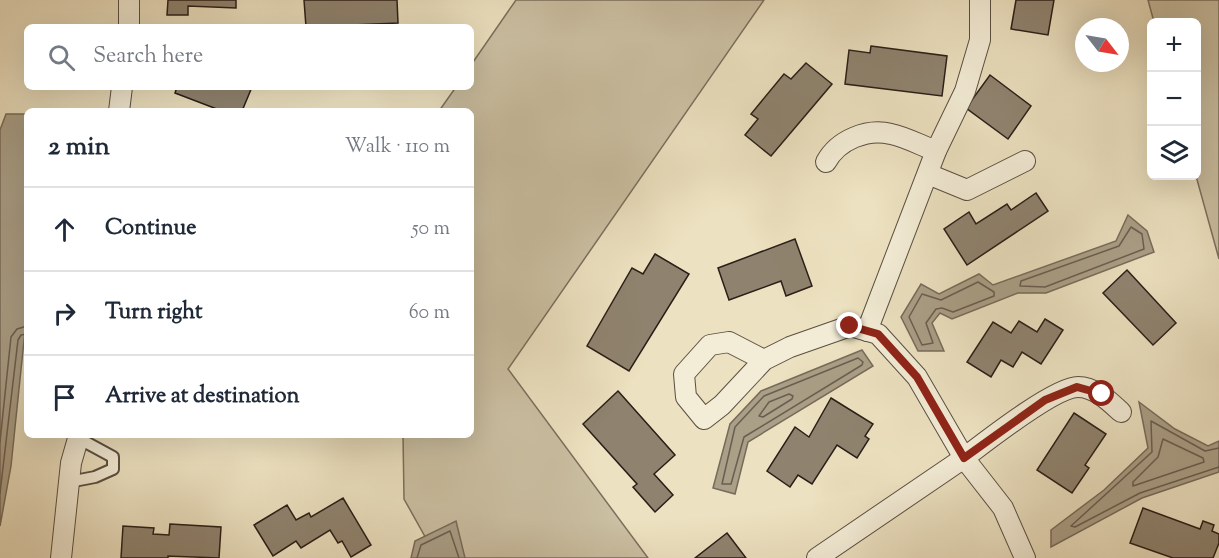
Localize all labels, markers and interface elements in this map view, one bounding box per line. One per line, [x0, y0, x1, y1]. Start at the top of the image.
north arrow [1075, 18, 1129, 72]
map controls [1147, 18, 1201, 180]
button: + [1147, 18, 1201, 72]
search box [24, 24, 474, 90]
icon: search [45, 41, 78, 74]
text: Search here [93, 41, 203, 73]
button: − [1147, 72, 1201, 126]
button: layers [1147, 126, 1201, 180]
text: 2 min [48, 129, 110, 166]
text: Walk · 110 m [345, 133, 450, 162]
icon: ahead [48, 213, 81, 246]
text: Continue [105, 213, 196, 245]
text: 50 m [412, 215, 450, 244]
icon: right [48, 297, 81, 330]
text: Turn right [105, 297, 202, 329]
text: 60 m [409, 299, 450, 328]
route end [836, 312, 862, 338]
route start [1088, 380, 1114, 406]
icon: arrive [48, 381, 81, 414]
text: Arrive at destination [105, 381, 300, 413]

